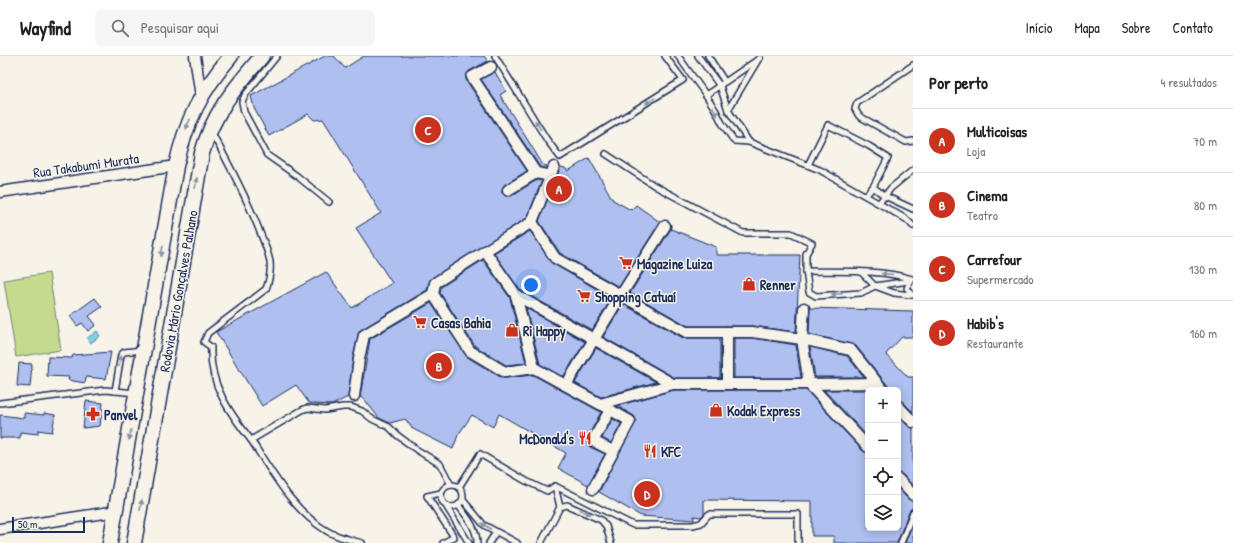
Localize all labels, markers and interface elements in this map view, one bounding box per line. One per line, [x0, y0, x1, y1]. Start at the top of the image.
search box [95, 10, 375, 46]
text: Wayfind [20, 15, 71, 41]
icon: search [109, 17, 131, 39]
text: Pesquisar aqui [141, 17, 219, 38]
text: Início [1026, 18, 1052, 37]
text: Mapa [1074, 18, 1100, 37]
text: Sobre [1122, 18, 1151, 37]
text: Contato [1173, 18, 1213, 37]
text: Por perto [929, 71, 988, 94]
text: 4 resultados [1160, 73, 1217, 91]
one-way arrow [645, 97, 655, 105]
one-way arrow [712, 105, 719, 117]
pin: C [415, 115, 441, 145]
one-way arrow [185, 119, 191, 130]
one-way arrow [535, 119, 542, 131]
text: Multicoisas [967, 121, 1027, 142]
text: A [939, 132, 945, 150]
text: 70 m [1193, 132, 1217, 150]
text: Loja [967, 142, 985, 160]
street label: Rua Takabumi Murata [32, 148, 140, 182]
pin: A [546, 174, 572, 204]
one-way arrow [194, 177, 200, 189]
text: Cinema [967, 185, 1007, 206]
text: B [939, 196, 945, 214]
text: 80 m [1194, 196, 1217, 214]
text: Teatro [967, 206, 998, 224]
street label: Rodovia Mário Gonçalves Palhano [154, 208, 202, 373]
one-way arrow [158, 245, 164, 257]
text: Carrefour [967, 249, 1022, 270]
place label: Magazine Luiza [637, 254, 713, 275]
supermarket icon: Magazine Luiza [618, 255, 634, 271]
text: C [938, 260, 946, 278]
text: 130 m [1189, 260, 1217, 278]
text: Supermercado [967, 270, 1033, 288]
one-way arrow [880, 271, 893, 277]
your location [521, 275, 541, 295]
place label: Renner [760, 275, 796, 294]
shop icon: Renner [741, 276, 757, 292]
place label: Shopping Catuaí [595, 287, 676, 308]
supermarket icon: Shopping Catuaí [576, 288, 592, 304]
one-way arrow [831, 291, 843, 298]
place label: Casas Bahia [431, 313, 491, 332]
text: Habib's [967, 313, 1004, 334]
supermarket icon: Casas Bahia [412, 314, 428, 330]
place label: Ri Happy [523, 321, 566, 342]
shop icon: Ri Happy [504, 322, 520, 338]
text: D [939, 324, 945, 342]
text: 160 m [1189, 324, 1217, 342]
text: Restaurante [967, 334, 1023, 352]
pin: B [426, 351, 452, 381]
one-way arrow [117, 355, 123, 367]
map controls [865, 387, 901, 531]
button: + [865, 387, 901, 423]
place label: Kodak Express [727, 401, 801, 422]
shop icon: Kodak Express [708, 402, 724, 418]
place label: Panvel [104, 405, 138, 424]
pharmacy icon: Panvel [85, 406, 101, 422]
button: − [865, 423, 901, 459]
one-way arrow [127, 428, 133, 441]
place label: McDonald's [519, 429, 575, 448]
restaurant icon: McDonald's [577, 430, 593, 446]
place label: KFC [661, 442, 682, 461]
restaurant icon: KFC [642, 443, 658, 459]
button: locate [865, 459, 901, 495]
pin: D [634, 479, 660, 509]
button: layers [865, 495, 901, 531]
one-way arrow [138, 498, 144, 511]
one-way arrow [579, 509, 591, 516]
scale bar [12, 515, 85, 534]
text: 50 m [18, 517, 38, 531]
one-way arrow [480, 522, 491, 529]

